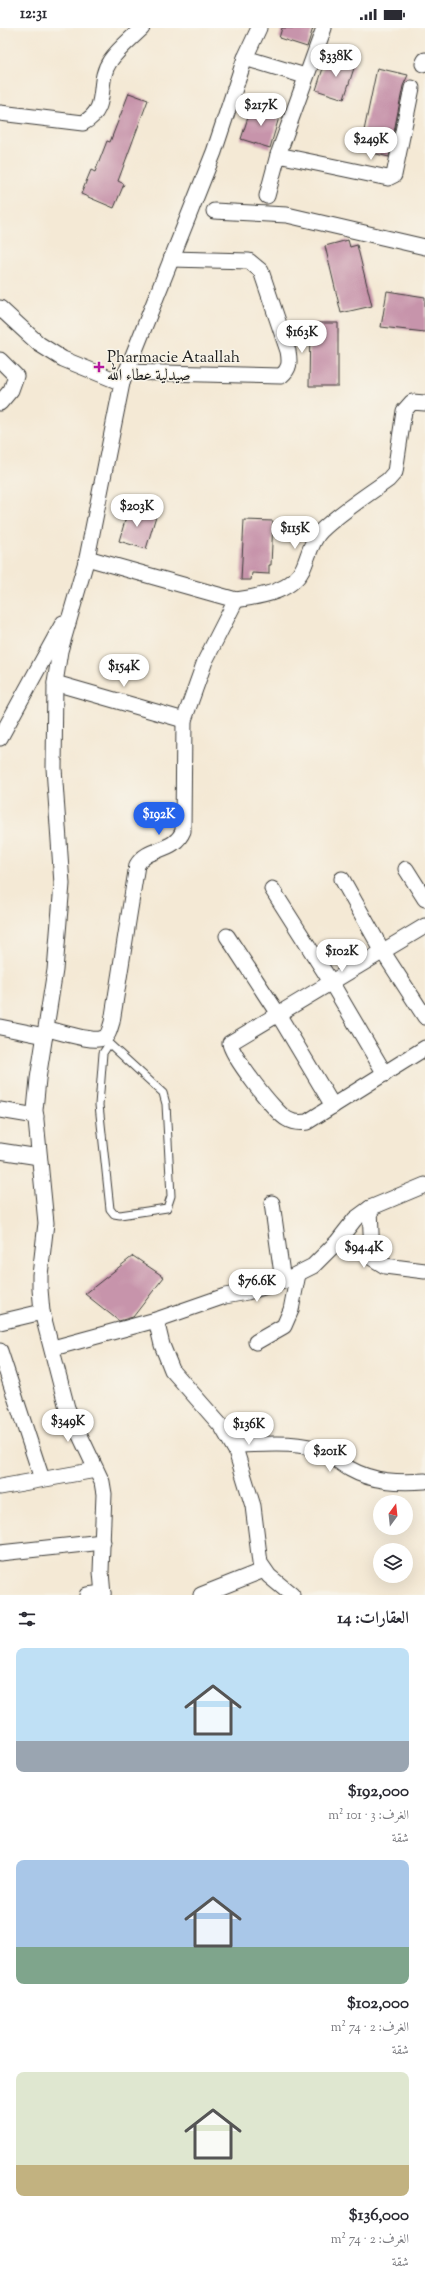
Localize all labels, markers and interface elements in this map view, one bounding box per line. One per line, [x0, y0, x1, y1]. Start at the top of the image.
text: 12:31 [20, 4, 47, 25]
pin: $338K [308, 44, 364, 78]
text: $338K [319, 48, 353, 66]
pin: $217K [233, 93, 289, 127]
text: $217K [244, 97, 278, 115]
pin: $249K [343, 127, 399, 161]
text: $249K [353, 131, 389, 149]
pin: $163K [274, 320, 330, 354]
text: $163K [286, 324, 318, 342]
place label: Pharmacie Ataallah صيدلية عطاء الله [107, 347, 241, 388]
marker: Pharmacie Ataallah صيدلية عطاء الله [94, 362, 104, 372]
pin: $203K [109, 494, 165, 528]
text: $203K [120, 498, 154, 516]
pin: $115K [267, 516, 323, 550]
text: $115K [280, 520, 310, 538]
pin: $154K [96, 654, 152, 688]
text: $154K [108, 658, 140, 676]
pin: $192K [131, 802, 187, 836]
text: $192K [142, 806, 176, 824]
pin: $102K [314, 939, 370, 973]
text: $102K [325, 943, 359, 961]
pin: $94.4K [331, 1235, 397, 1269]
text: $94.4K [344, 1239, 384, 1257]
pin: $76.6K [224, 1269, 290, 1303]
text: $76.6K [238, 1273, 276, 1291]
pin: $349K [40, 1409, 96, 1443]
pin: $136K [221, 1412, 277, 1446]
text: $349K [51, 1413, 85, 1431]
text: $136K [233, 1416, 265, 1434]
pin: $201K [302, 1439, 358, 1473]
text: $201K [313, 1443, 347, 1461]
north arrow [373, 1495, 413, 1535]
map controls [373, 1495, 413, 1583]
button: layers [373, 1543, 413, 1583]
text: العقارات: 14 [337, 1607, 409, 1631]
icon: filters [16, 1608, 38, 1630]
icon: home [177, 1674, 249, 1746]
text: $192,000 [347, 1780, 409, 1804]
text: الغرف: 3 · 101 m² [328, 1807, 409, 1825]
text: شقة [392, 1830, 409, 1848]
icon: home [177, 1886, 249, 1958]
text: $102,000 [347, 1992, 409, 2016]
text: الغرف: 2 · 74 m² [331, 2019, 409, 2037]
text: شقة [392, 2042, 409, 2060]
icon: home [177, 2098, 249, 2170]
text: $136,000 [349, 2204, 409, 2228]
text: الغرف: 2 · 74 m² [331, 2231, 409, 2249]
text: شقة [392, 2254, 409, 2272]

